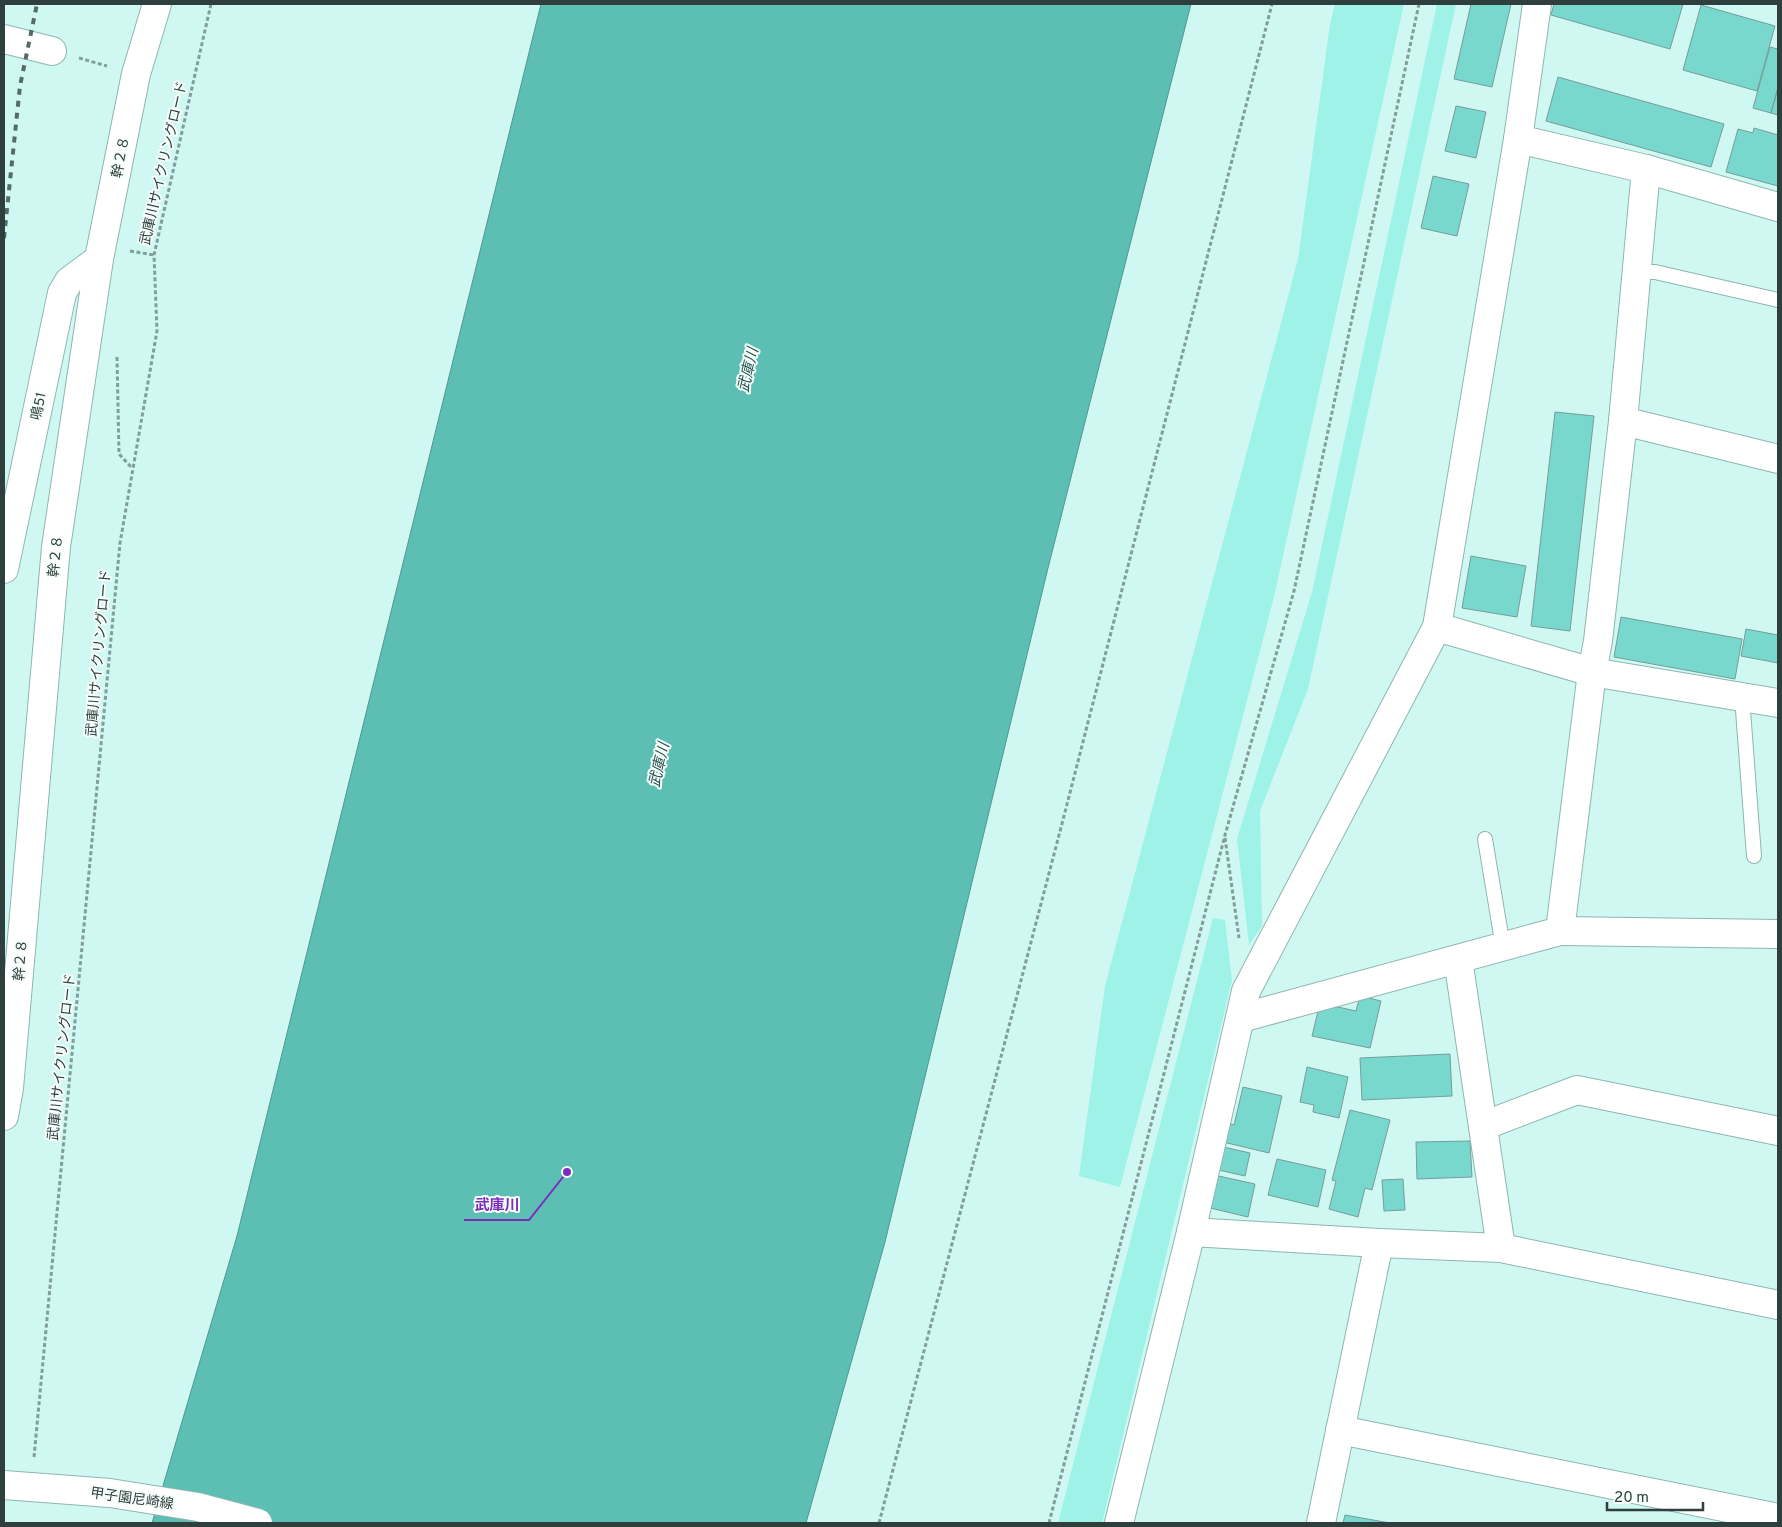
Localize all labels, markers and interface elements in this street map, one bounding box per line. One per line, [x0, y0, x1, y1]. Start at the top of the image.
street label: 武庫川サイクリングロード [137, 80, 192, 247]
street label: 幹２８ [109, 135, 134, 180]
water label: 武庫川 [735, 344, 764, 394]
street label: 鳴51 [28, 391, 51, 422]
street label: 幹２８ [46, 534, 67, 578]
street label: 武庫川サイクリングロード [84, 569, 115, 737]
water label: 武庫川 [646, 739, 675, 789]
street label: 幹２８ [11, 938, 32, 982]
street label: 武庫川サイクリングロード [45, 973, 80, 1141]
callout: 武庫川 [464, 1190, 529, 1220]
text: 武庫川 [474, 1197, 520, 1216]
scale bar [1607, 1480, 1703, 1512]
street label: 甲子園尼崎線 [89, 1485, 175, 1514]
text: 20 m [1614, 1489, 1649, 1508]

